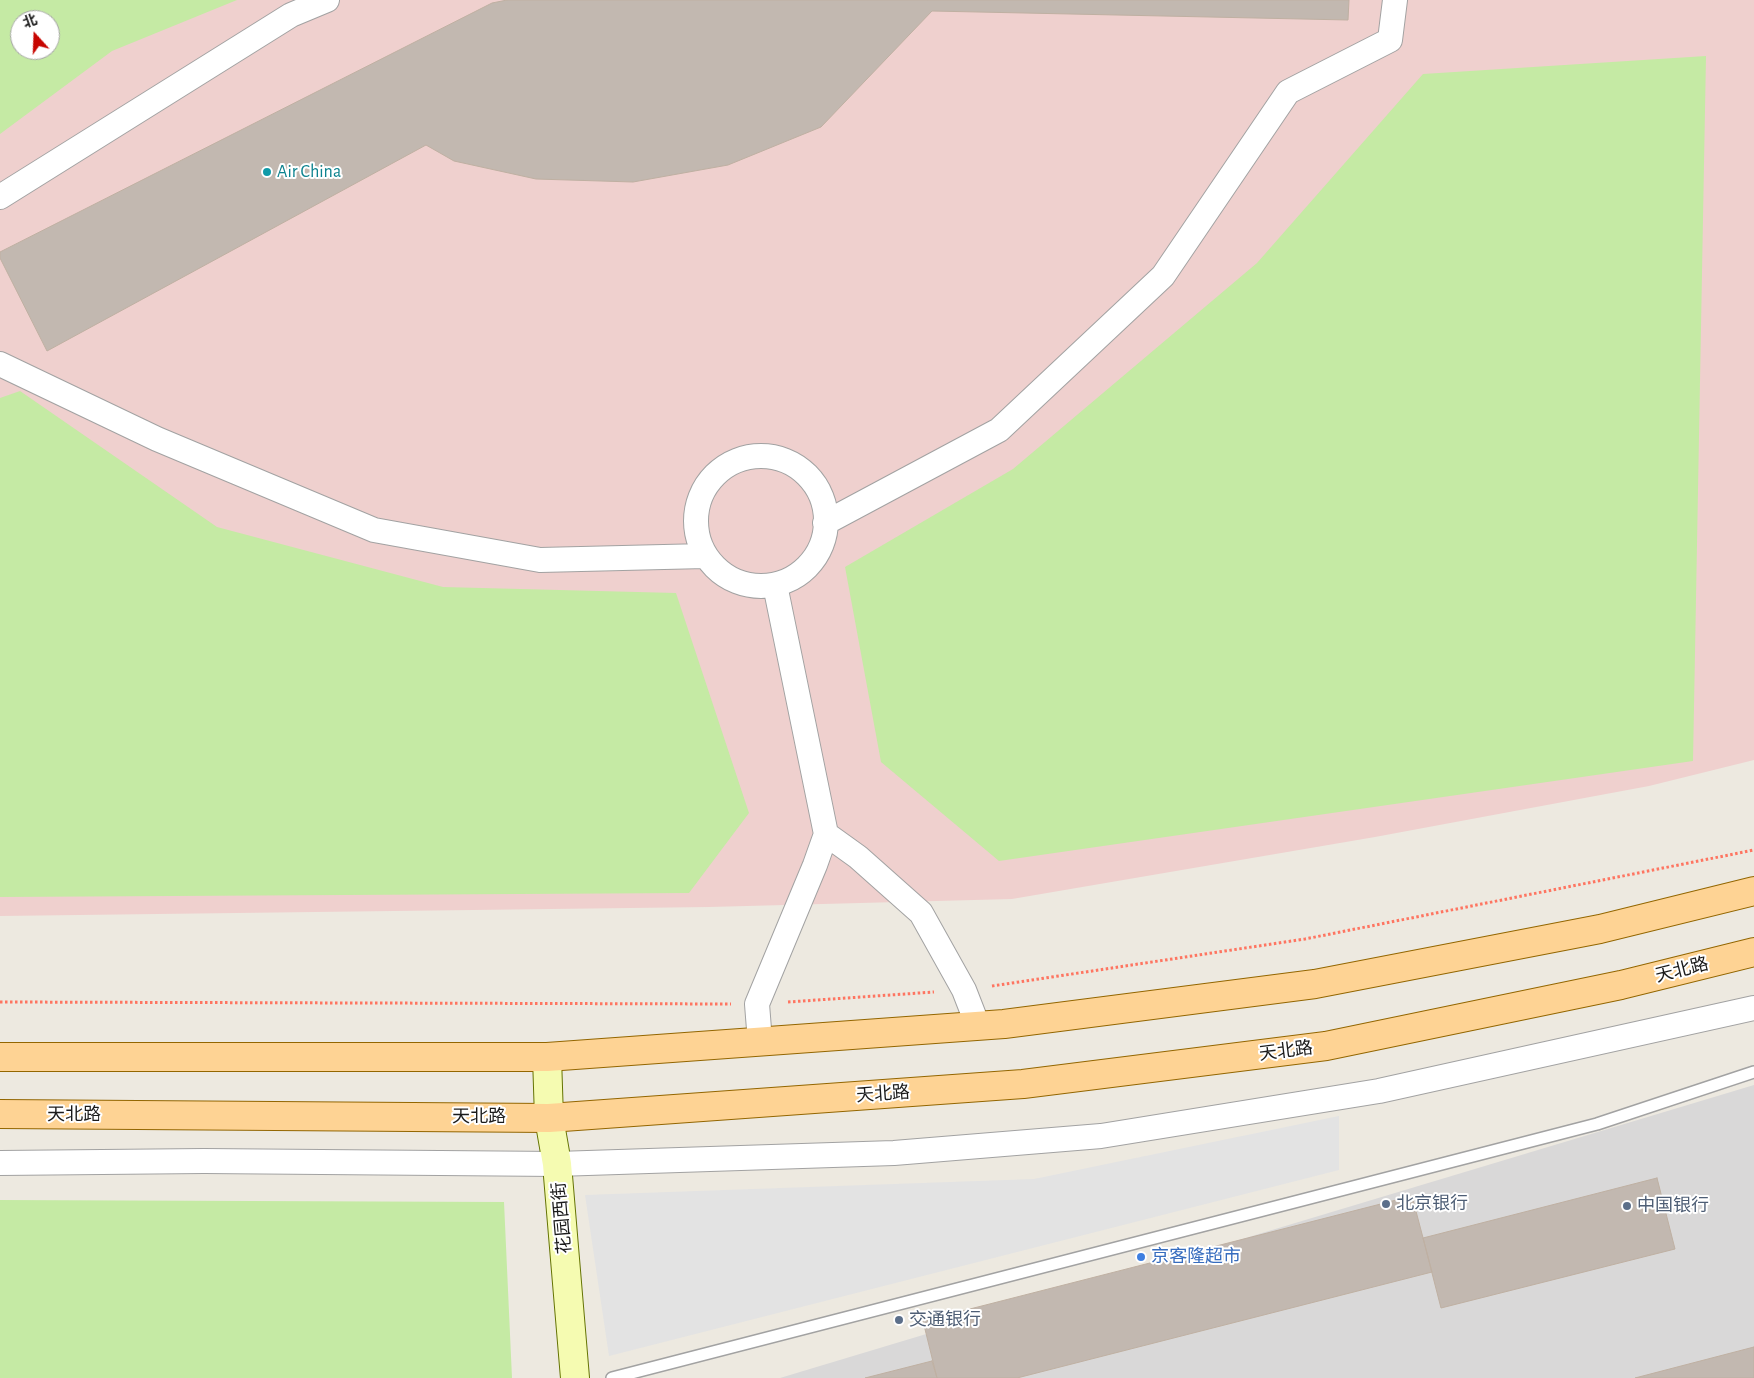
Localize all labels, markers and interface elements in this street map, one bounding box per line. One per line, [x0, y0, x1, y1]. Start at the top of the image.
north arrow [10, 10, 60, 60]
text: 北 [21, 13, 39, 31]
place label: Air China [277, 161, 341, 183]
marker: Air China [261, 166, 273, 178]
street label: 天北路 [1653, 953, 1711, 987]
street label: 天北路 [1258, 1037, 1314, 1065]
street label: 天北路 [855, 1081, 911, 1107]
street label: 天北路 [47, 1104, 101, 1126]
street label: 天北路 [452, 1106, 506, 1128]
street label: 花园西街 [548, 1181, 576, 1255]
place label: 北京银行 [1396, 1193, 1468, 1215]
place label: 中国银行 [1637, 1195, 1709, 1217]
marker: 北京银行 [1380, 1198, 1392, 1210]
marker: 中国银行 [1621, 1200, 1633, 1212]
place label: 京客隆超市 [1151, 1246, 1241, 1268]
marker: 京客隆超市 [1135, 1251, 1147, 1263]
place label: 交通银行 [909, 1309, 981, 1331]
marker: 交通银行 [893, 1314, 905, 1326]

